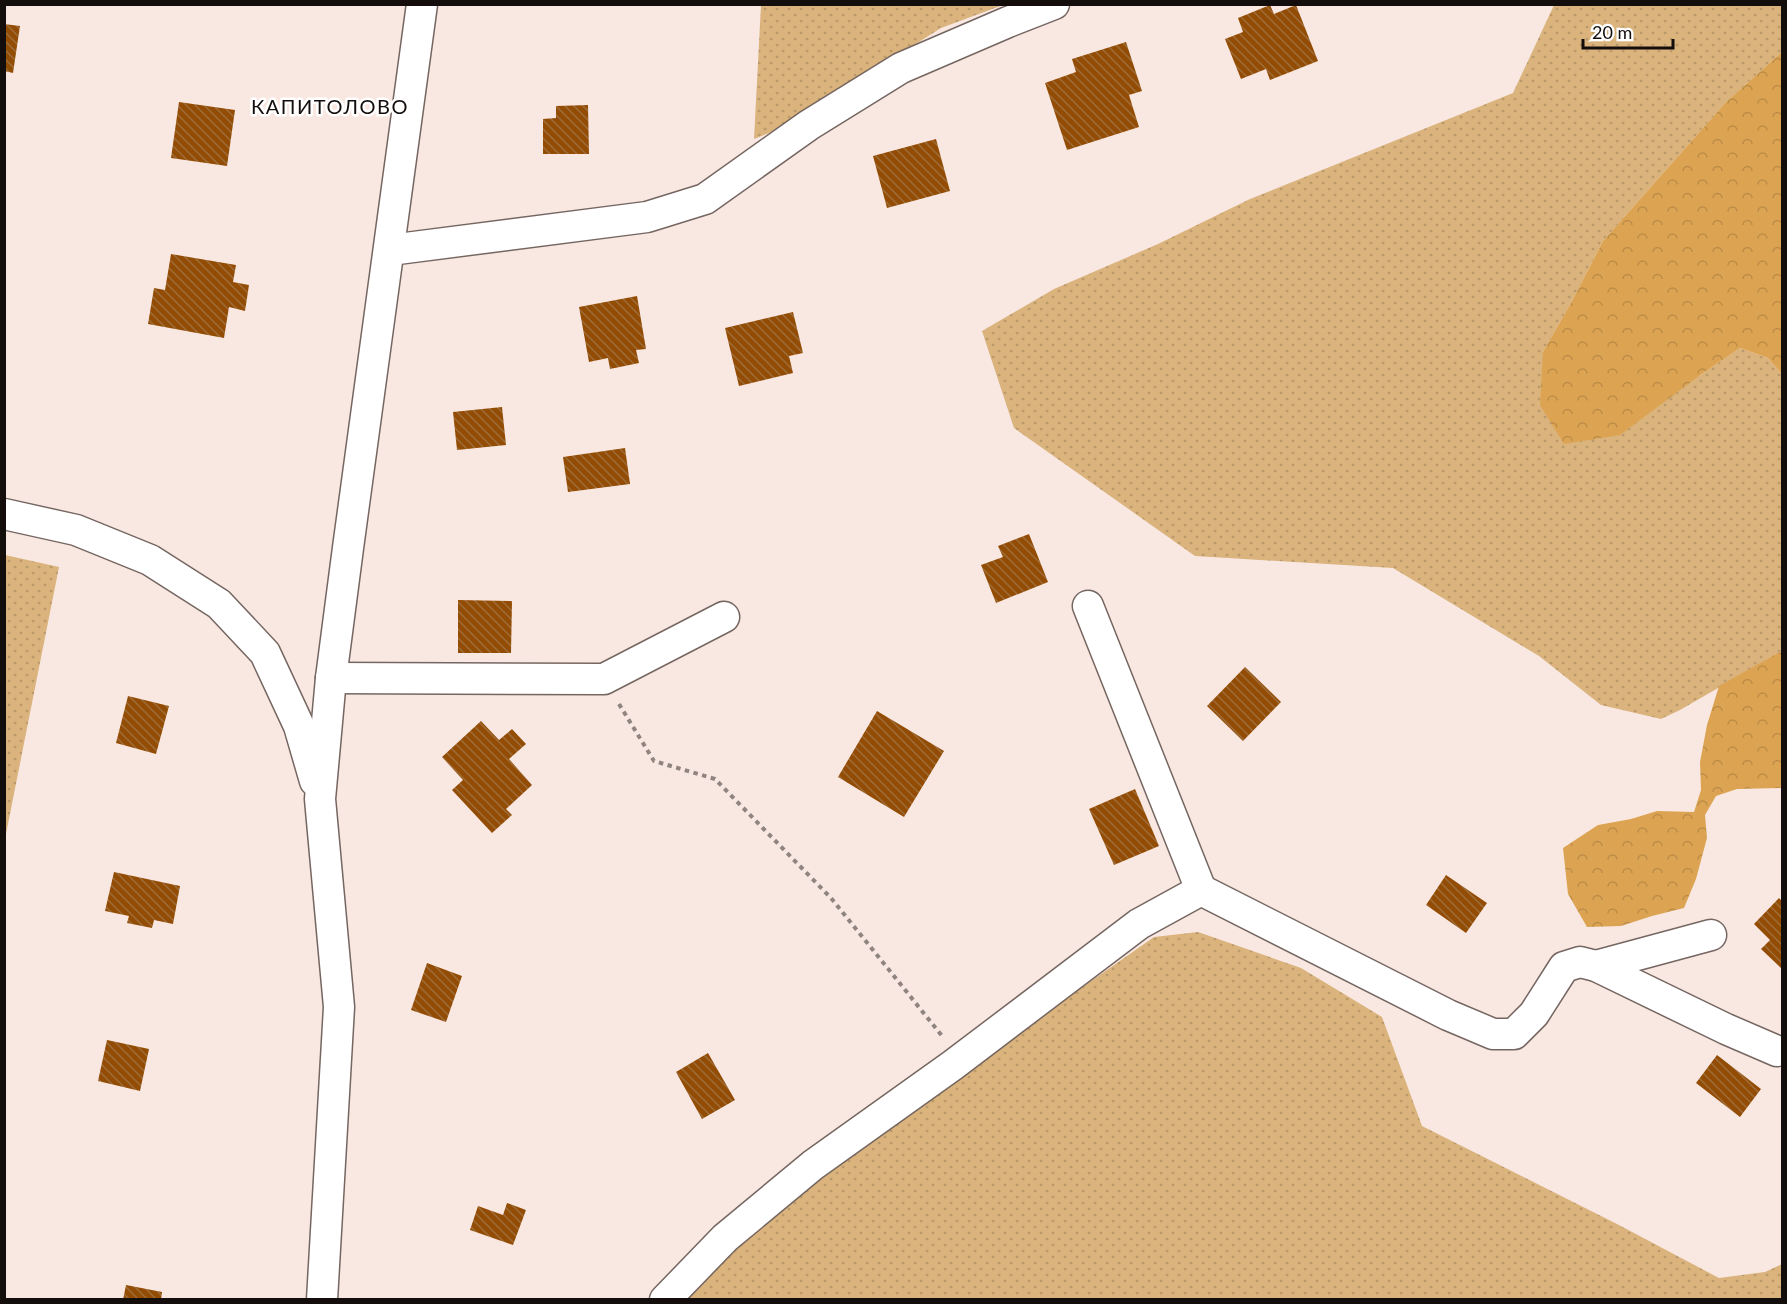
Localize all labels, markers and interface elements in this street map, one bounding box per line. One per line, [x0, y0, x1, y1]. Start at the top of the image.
scale bar [1583, 12, 1673, 50]
text: 20 m [1592, 21, 1632, 43]
district label: КАПИТОЛОВО [251, 94, 409, 118]

